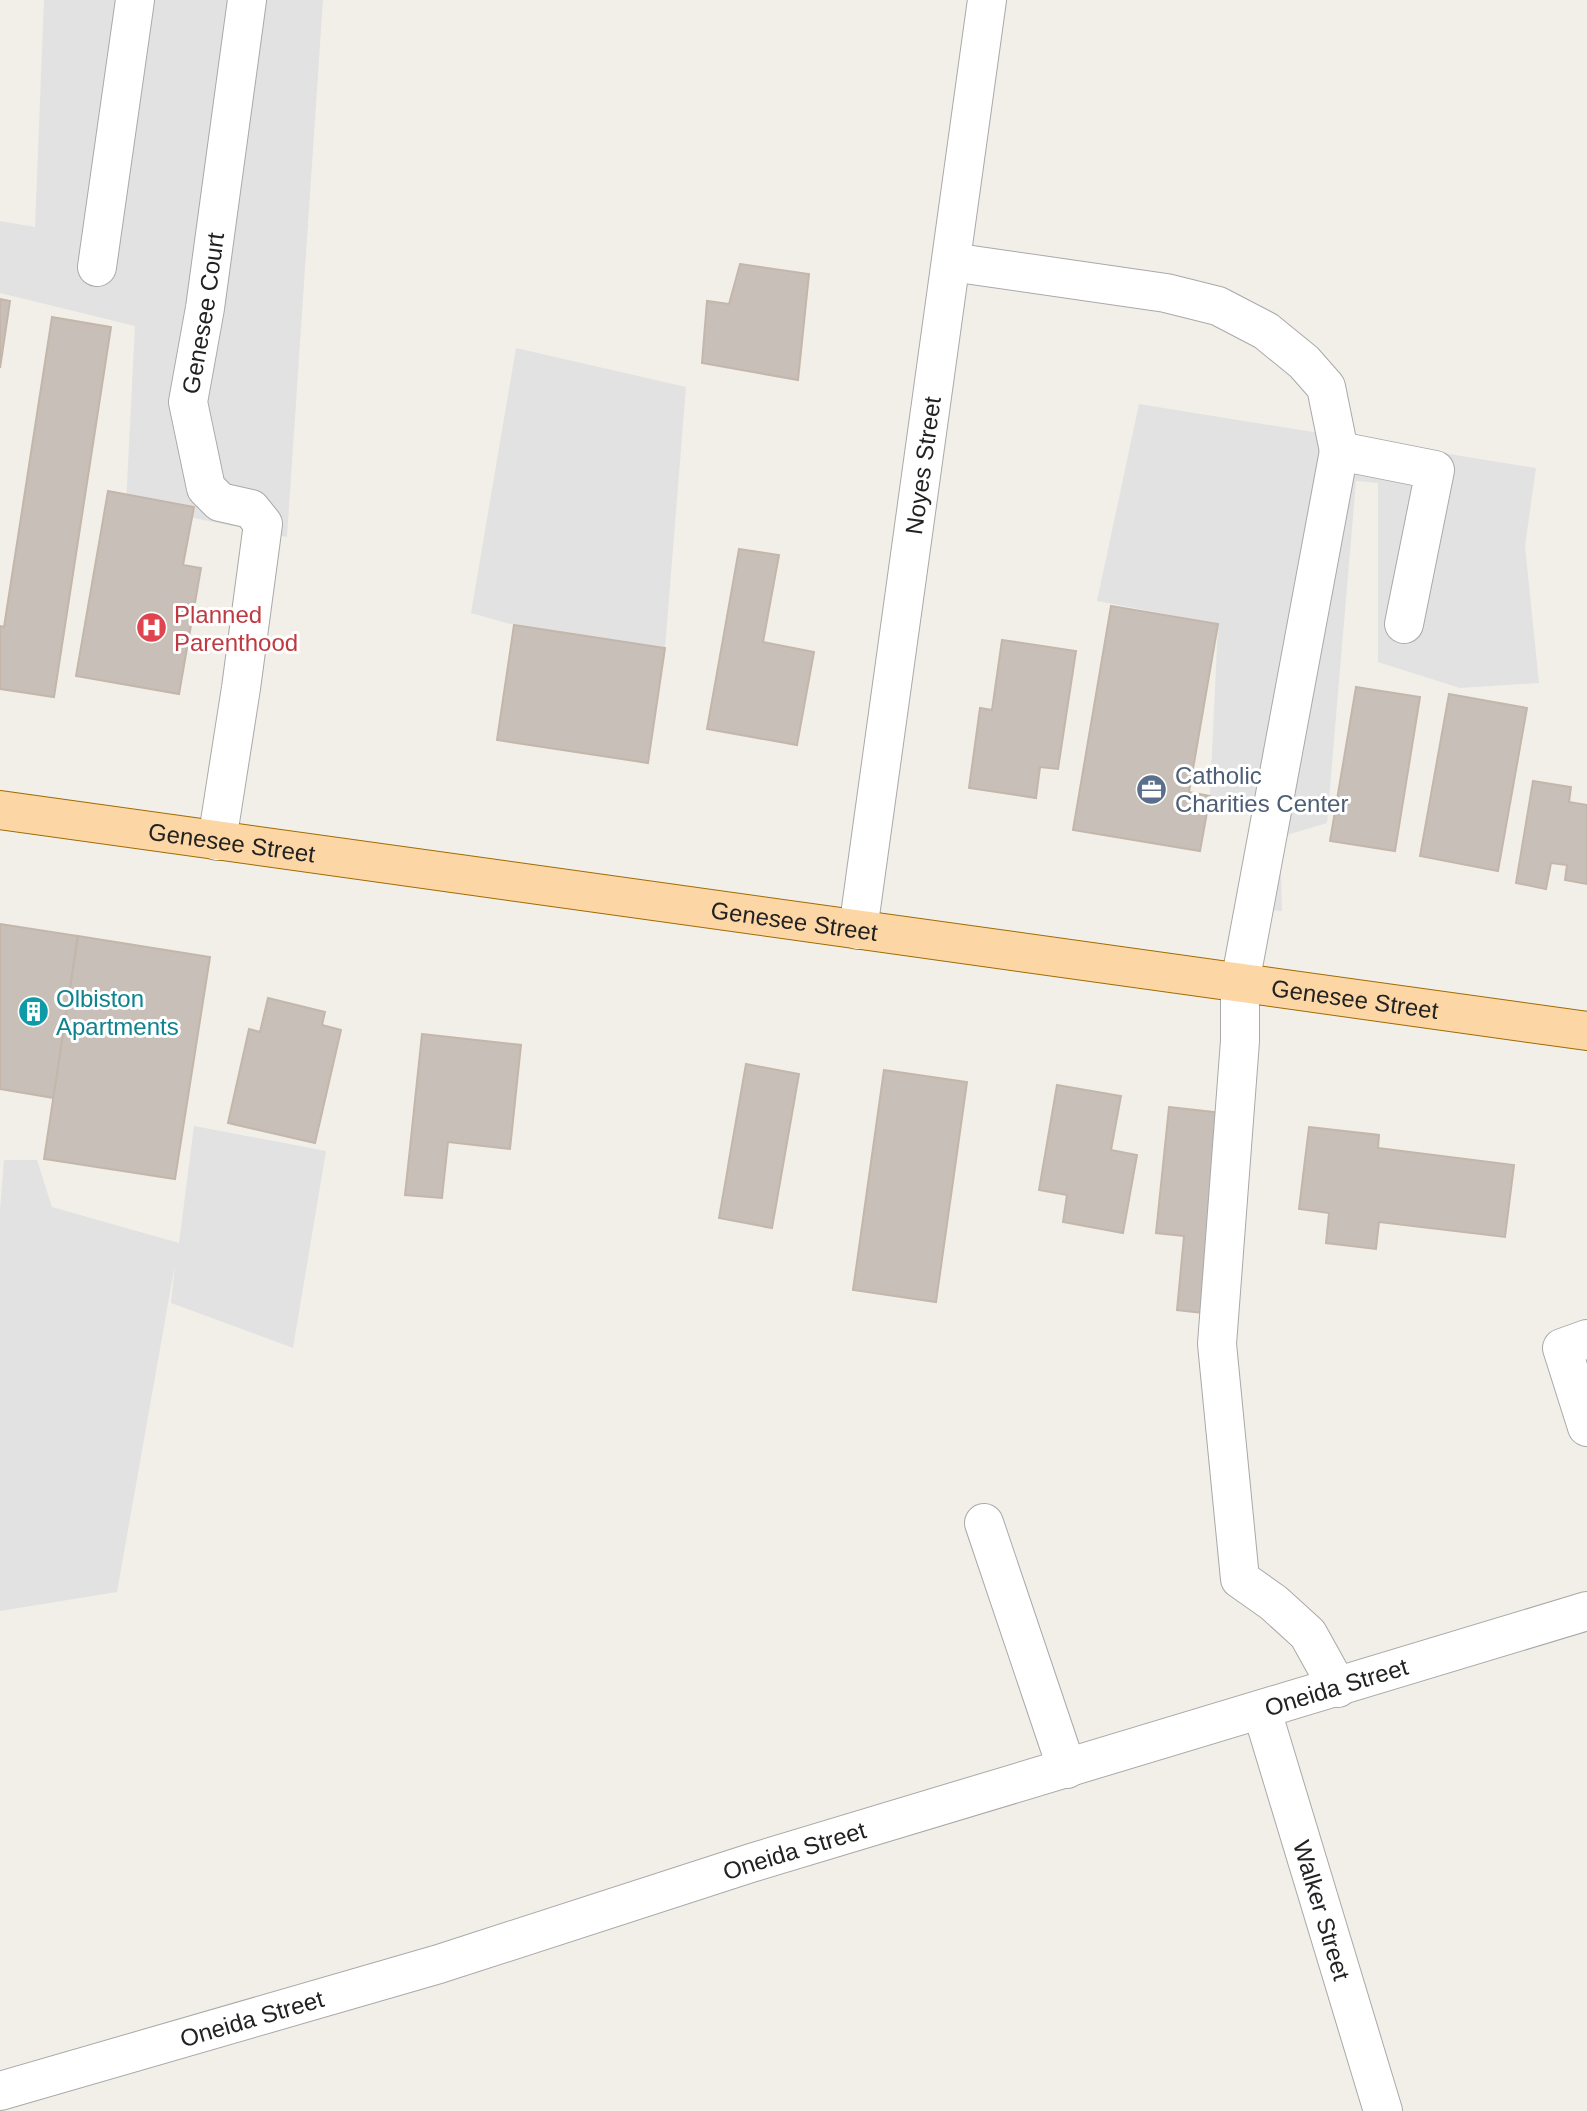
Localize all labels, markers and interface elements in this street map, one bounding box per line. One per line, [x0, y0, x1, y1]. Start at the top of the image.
street label: Genesee Court [176, 231, 229, 396]
street label: Noyes Street [900, 395, 945, 536]
place label: Planned Parenthood [174, 601, 298, 656]
hospital icon: Planned Parenthood [134, 611, 168, 645]
place label: Catholic Charities Center [1175, 762, 1348, 817]
office icon: Catholic Charities Center [1135, 772, 1169, 806]
street label: Genesee Street [147, 817, 317, 867]
street label: Genesee Street [709, 896, 880, 946]
street label: Genesee Street [1270, 974, 1440, 1024]
place label: Olbiston Apartments [56, 985, 179, 1040]
building icon: Olbiston Apartments [16, 995, 50, 1029]
street label: Oneida Street [1261, 1652, 1411, 1721]
street label: Oneida Street [719, 1816, 869, 1885]
street label: Walker Street [1288, 1837, 1356, 1984]
street label: Oneida Street [177, 1985, 327, 2052]

